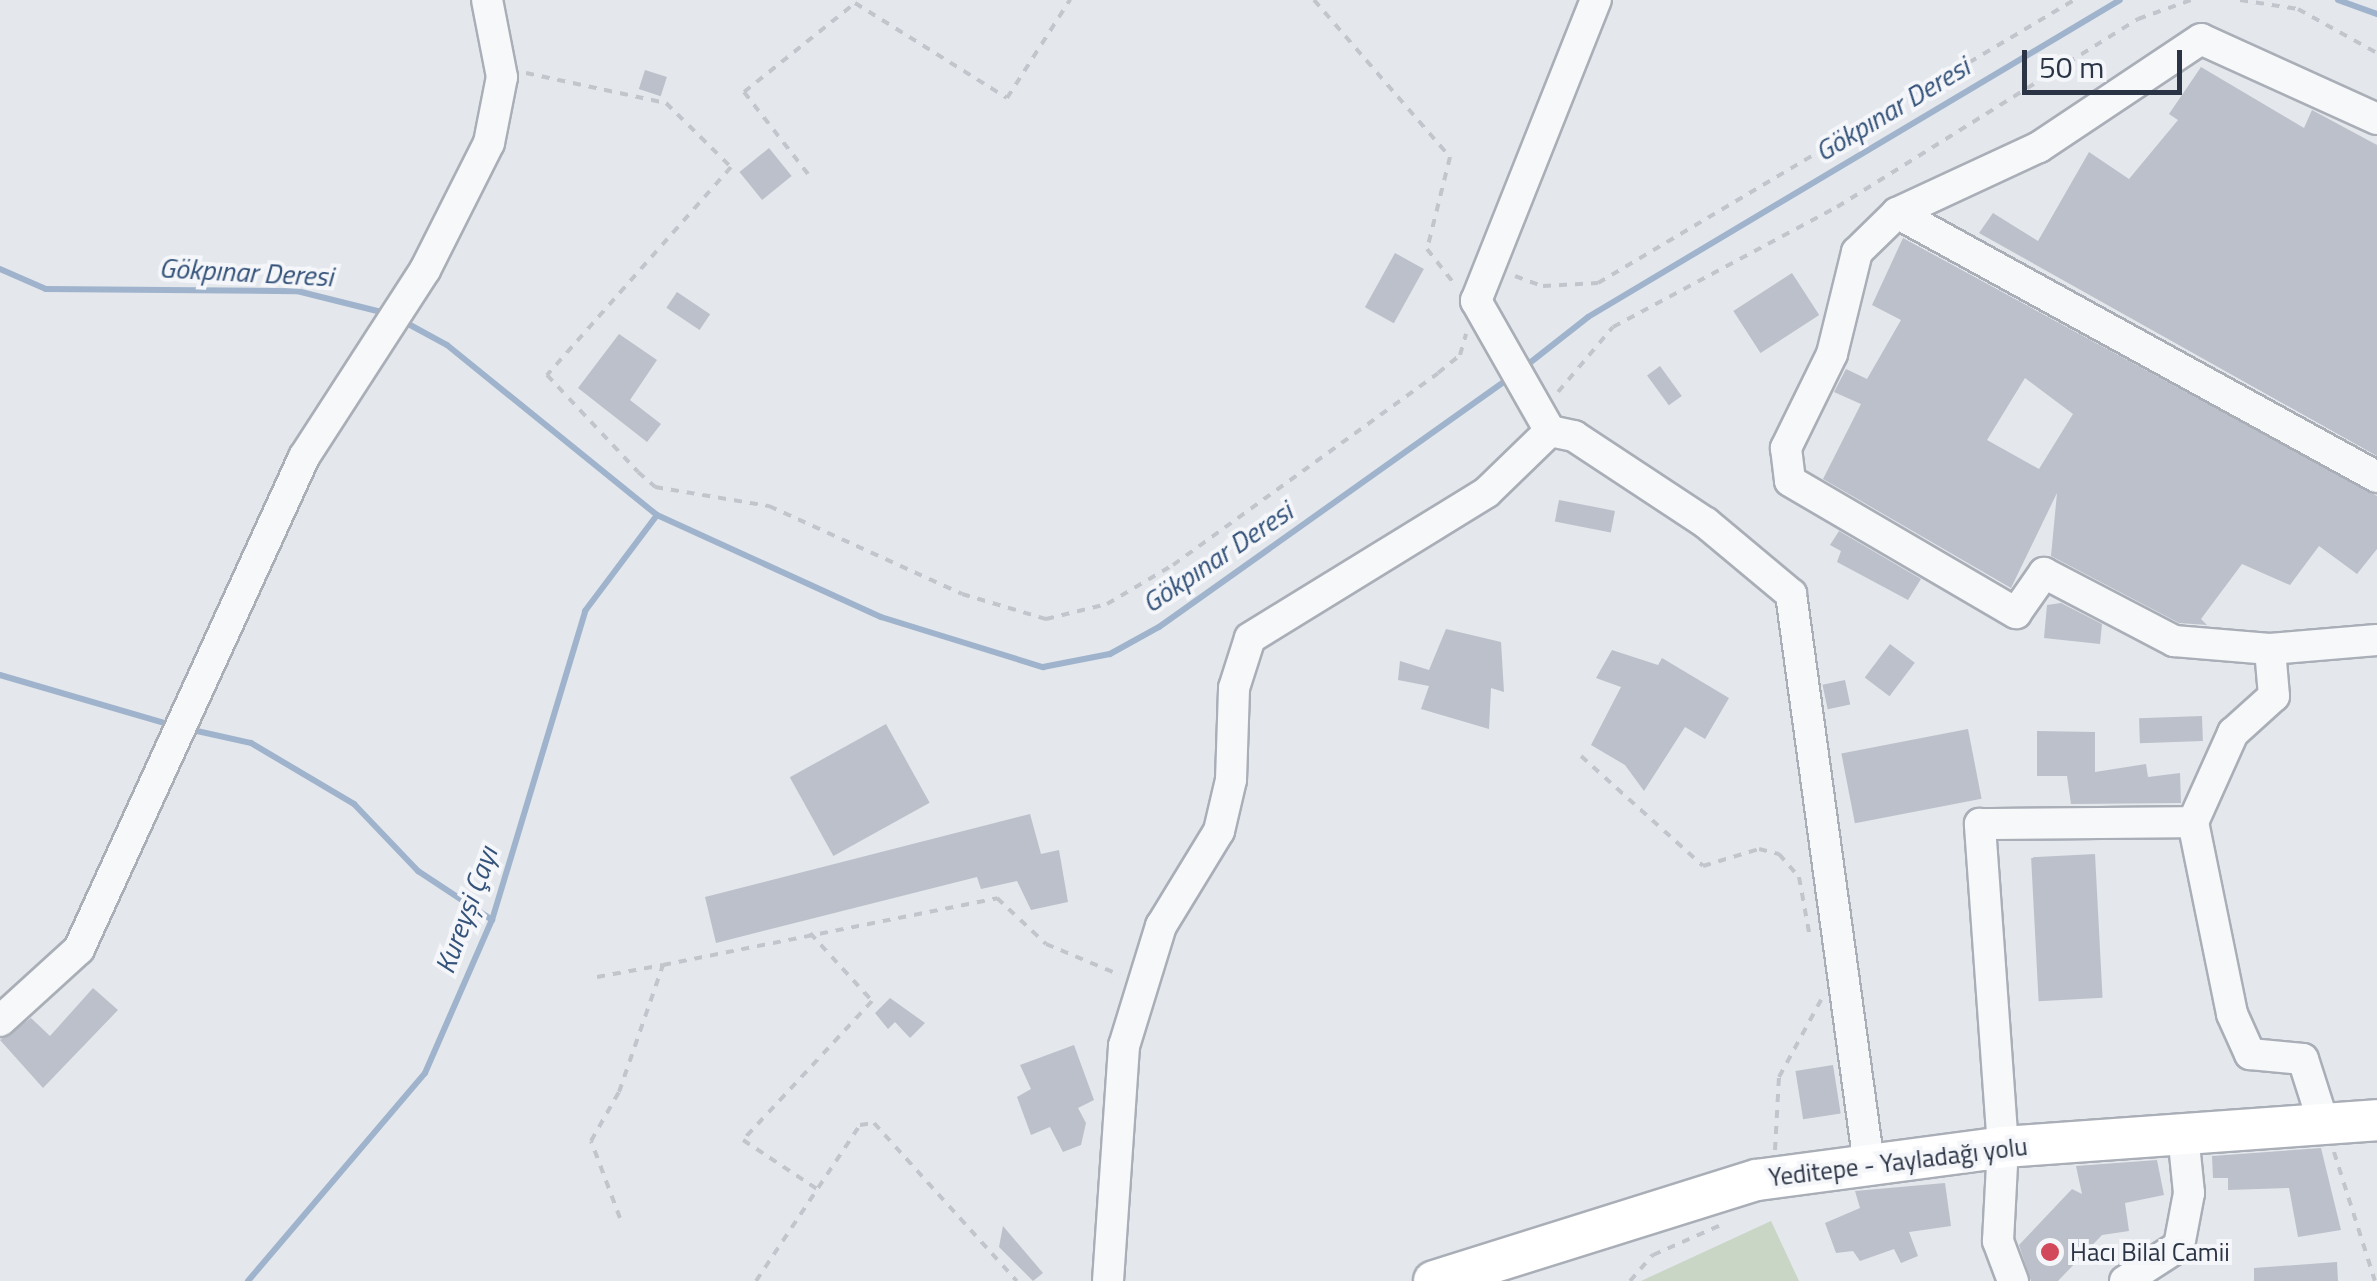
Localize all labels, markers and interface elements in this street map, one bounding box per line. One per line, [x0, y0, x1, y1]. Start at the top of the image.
scale bar [2027, 30, 2187, 92]
text: 50 m [2039, 44, 2104, 90]
water label: Gökpınar Deresi [1809, 50, 1975, 168]
water label: Gökpınar Deresi [158, 251, 334, 293]
water label: Gökpınar Deresi [1135, 494, 1299, 620]
water label: Kureyşi Çayı [428, 842, 504, 978]
street label: Yeditepe - Yayladağı yolu [1767, 1131, 2029, 1193]
place label: Hacı Bilal Camii [2070, 1237, 2230, 1267]
marker: Hacı Bilal Camii [2039, 1241, 2061, 1263]

